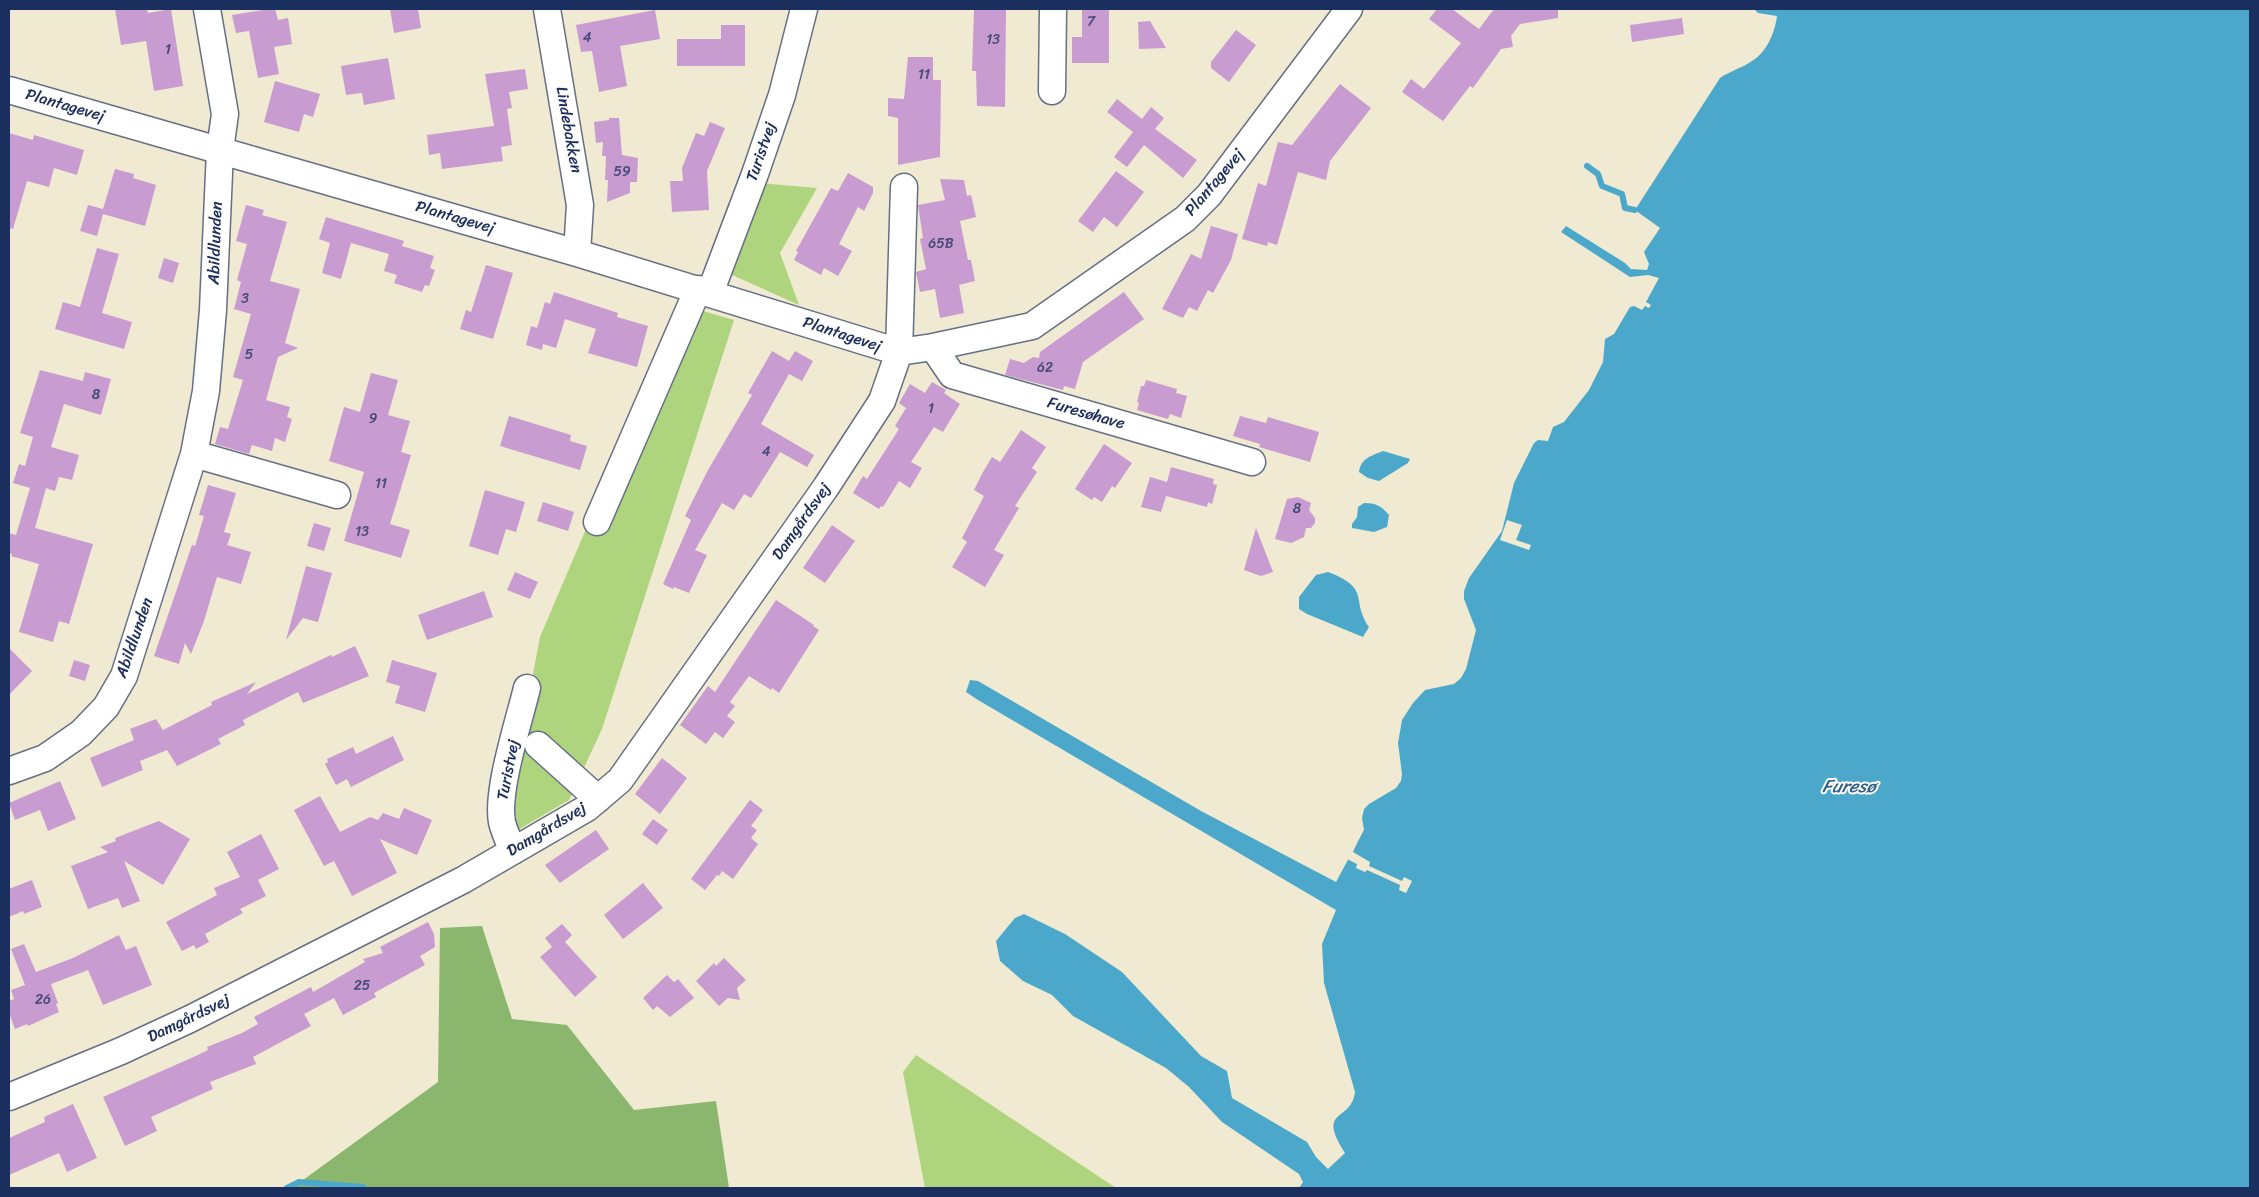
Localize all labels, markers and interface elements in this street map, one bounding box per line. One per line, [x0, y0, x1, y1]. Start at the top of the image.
house number: 7 [1087, 14, 1095, 30]
house number: 4 [583, 30, 591, 46]
house number: 13 [986, 32, 1000, 48]
house number: 1 [165, 42, 171, 58]
house number: 11 [918, 67, 930, 83]
street label: Lindebakken [551, 85, 585, 175]
street label: Plantagevej [23, 86, 107, 126]
street label: Turistvej [743, 120, 781, 184]
street label: Plantagevej [1181, 146, 1249, 220]
house number: 59 [613, 164, 631, 180]
street label: Plantagevej [413, 198, 497, 238]
street label: Abildlunden [205, 201, 227, 285]
house number: 65B [928, 236, 954, 252]
house number: 3 [241, 291, 249, 307]
street label: Plantagevej [800, 313, 884, 357]
house number: 5 [245, 347, 253, 363]
house number: 62 [1037, 360, 1053, 376]
house number: 8 [92, 387, 100, 403]
street label: Furesøhave [1045, 394, 1127, 434]
house number: 1 [928, 401, 934, 417]
house number: 9 [369, 411, 377, 427]
house number: 4 [762, 444, 770, 460]
house number: 11 [375, 476, 387, 492]
street label: Damgårdsvej [769, 480, 835, 564]
house number: 8 [1293, 501, 1301, 517]
house number: 13 [355, 524, 369, 540]
street label: Abildlunden [112, 596, 158, 680]
street label: Turistvej [494, 738, 524, 802]
water label: Furesø [1822, 776, 1876, 798]
street label: Damgårdsvej [504, 799, 590, 861]
house number: 25 [354, 978, 370, 994]
street label: Damgårdsvej [145, 991, 233, 1047]
house number: 26 [35, 992, 51, 1008]

